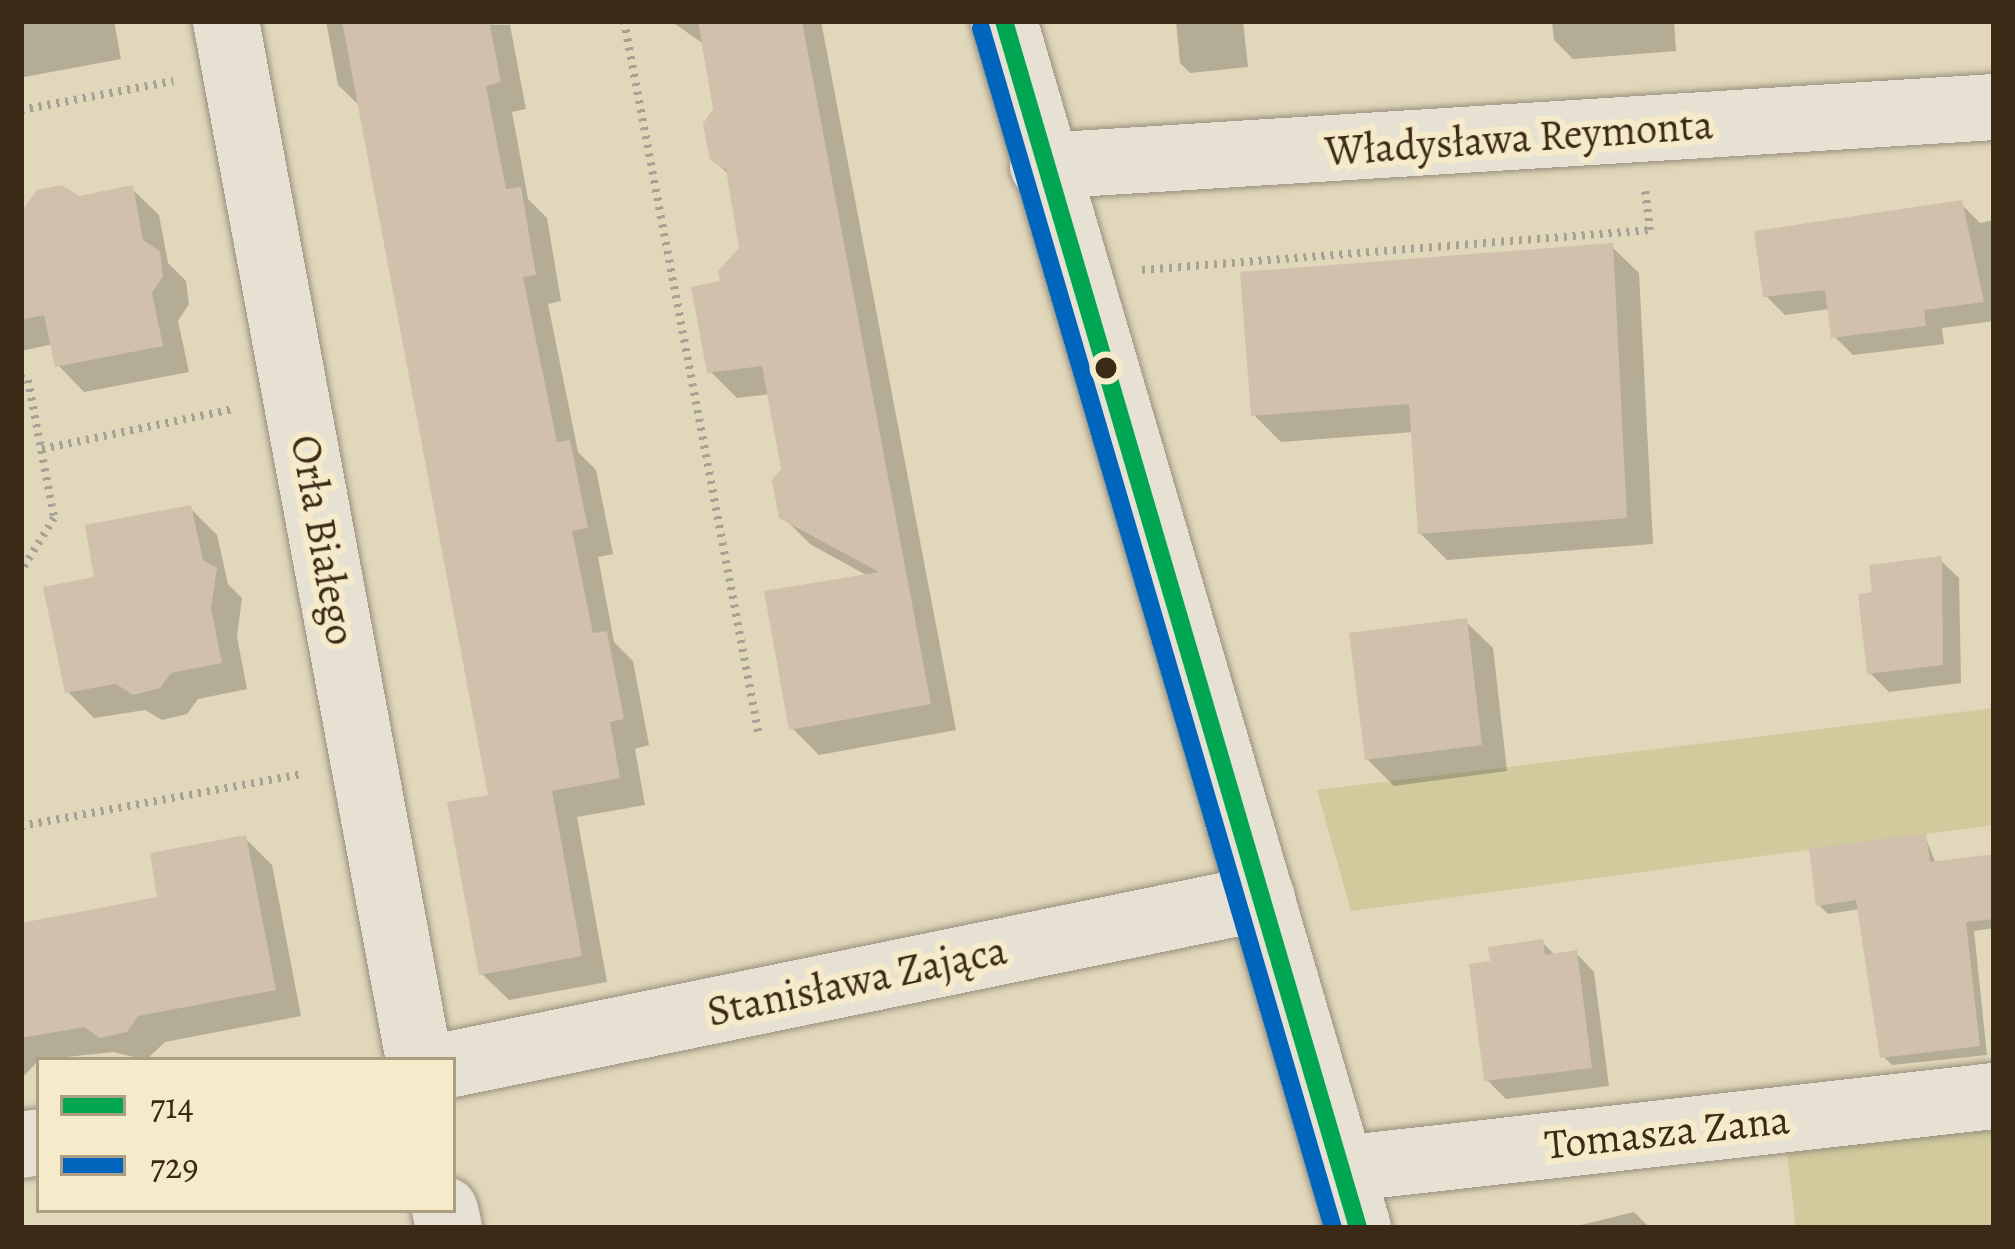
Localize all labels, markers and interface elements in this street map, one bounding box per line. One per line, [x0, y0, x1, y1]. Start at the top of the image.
street label: Władysława Reymonta [1323, 99, 1715, 177]
unlabelled marker [1095, 357, 1117, 379]
street label: Orła Białego [280, 431, 366, 649]
street label: Stanisława Zająca [703, 925, 1011, 1037]
legend [36, 1057, 456, 1213]
text: 714 [150, 1081, 194, 1130]
street label: Tomasza Zana [1542, 1094, 1792, 1170]
text: 729 [150, 1141, 199, 1190]

